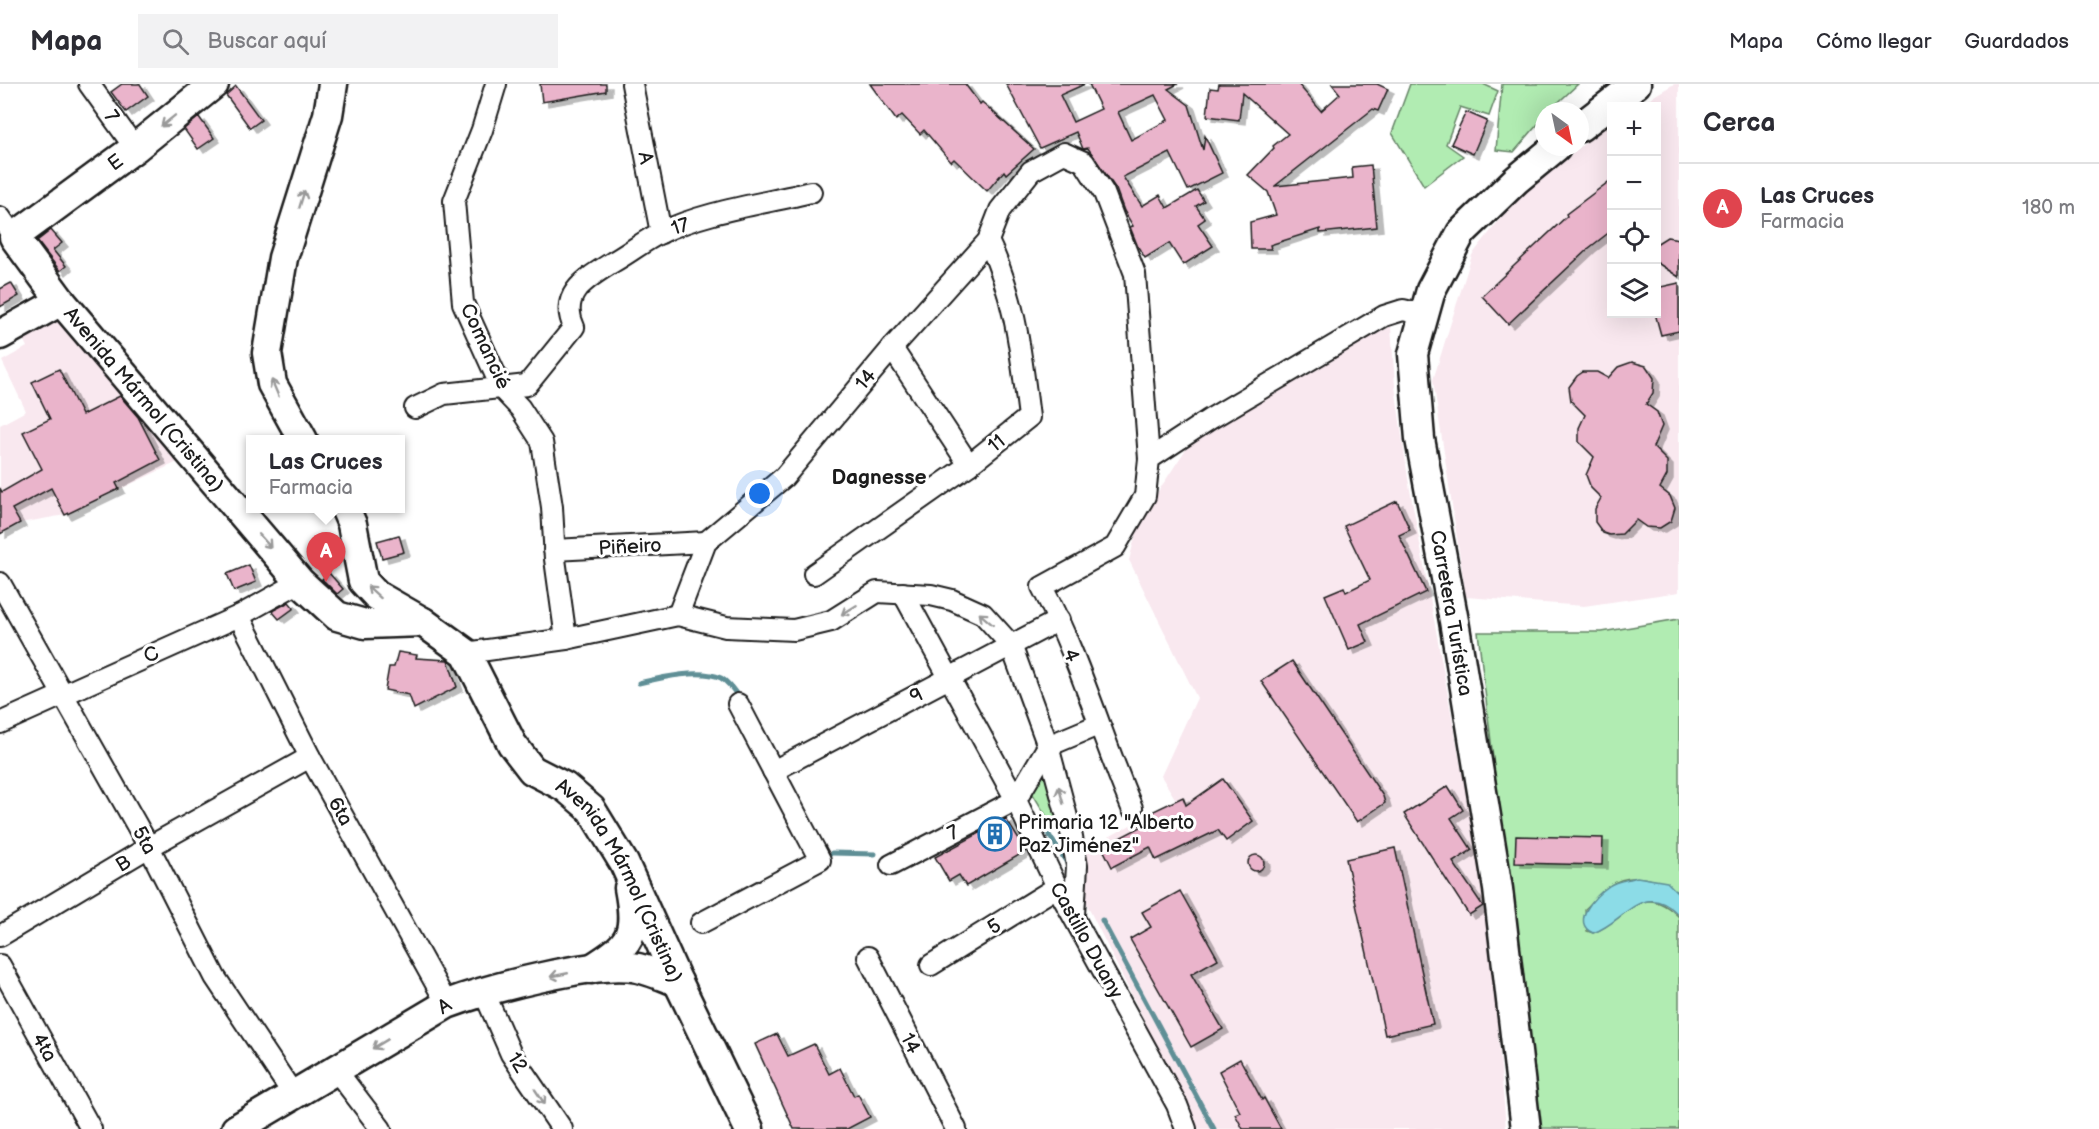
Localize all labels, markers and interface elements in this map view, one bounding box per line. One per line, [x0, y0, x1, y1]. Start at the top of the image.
search box [138, 14, 558, 68]
text: Mapa [30, 25, 102, 58]
icon: search [159, 25, 192, 58]
text: Buscar aquí [207, 28, 326, 55]
text: Mapa [1729, 29, 1783, 54]
text: Cómo llegar [1816, 29, 1931, 54]
text: Guardados [1964, 29, 2069, 54]
north arrow [1535, 102, 1589, 156]
map controls [1607, 102, 1661, 318]
button: + [1607, 102, 1661, 156]
street label: 7 [99, 106, 124, 128]
text: Cerca [1703, 108, 1775, 139]
one-way arrow [161, 114, 177, 127]
street label: E [103, 149, 128, 176]
street label: A [632, 150, 658, 167]
button: − [1607, 156, 1661, 210]
text: Las Cruces [1760, 183, 1874, 210]
one-way arrow [297, 190, 308, 209]
text: A [1716, 196, 1729, 220]
text: 180 m [2022, 196, 2075, 220]
button: locate [1607, 210, 1661, 264]
text: Farmacia [1760, 210, 1844, 234]
street label: 17 [668, 213, 693, 241]
button: layers [1607, 264, 1661, 318]
street label: Comancié [455, 300, 515, 393]
street label: Avenida Mármol (Cristina) [58, 302, 229, 497]
street label: 14 [850, 364, 881, 395]
one-way arrow [269, 380, 280, 398]
street label: 11 [983, 430, 1010, 458]
popup [246, 435, 405, 513]
text: Las Cruces [269, 449, 382, 476]
district label: Dagnesse [831, 465, 927, 490]
text: Farmacia [269, 476, 353, 500]
your location [745, 479, 774, 508]
street label: Carretera Turística [1425, 528, 1477, 698]
pin: A [306, 532, 346, 582]
one-way arrow [258, 533, 272, 548]
street label: Piñeiro [598, 533, 662, 561]
one-way arrow [366, 585, 382, 598]
one-way arrow [841, 604, 858, 616]
one-way arrow [979, 612, 994, 626]
street label: C [140, 641, 163, 669]
street label: 4 [1058, 646, 1084, 665]
street label: 9 [906, 683, 927, 709]
street label: Avenida Mármol (Cristina) [552, 773, 687, 986]
one-way arrow [1055, 786, 1066, 805]
street label: 6ta [322, 793, 358, 830]
place label: Primaria 12 "Alberto Paz Jiménez" [1018, 811, 1194, 858]
building icon: Primaria 12 "Alberto Paz Jiménez" [977, 816, 1013, 852]
street label: 7 [943, 820, 964, 846]
street label: 5ta [127, 822, 161, 859]
street label: B [111, 850, 136, 878]
street label: Castillo Duany [1044, 878, 1128, 1003]
street label: 5 [983, 914, 1006, 940]
one-way arrow [550, 970, 570, 981]
street label: A [433, 993, 457, 1020]
street label: 4ta [27, 1029, 62, 1066]
street label: 14 [895, 1029, 925, 1058]
one-way arrow [371, 1039, 388, 1051]
street label: 12 [502, 1048, 533, 1077]
one-way arrow [534, 1088, 546, 1104]

